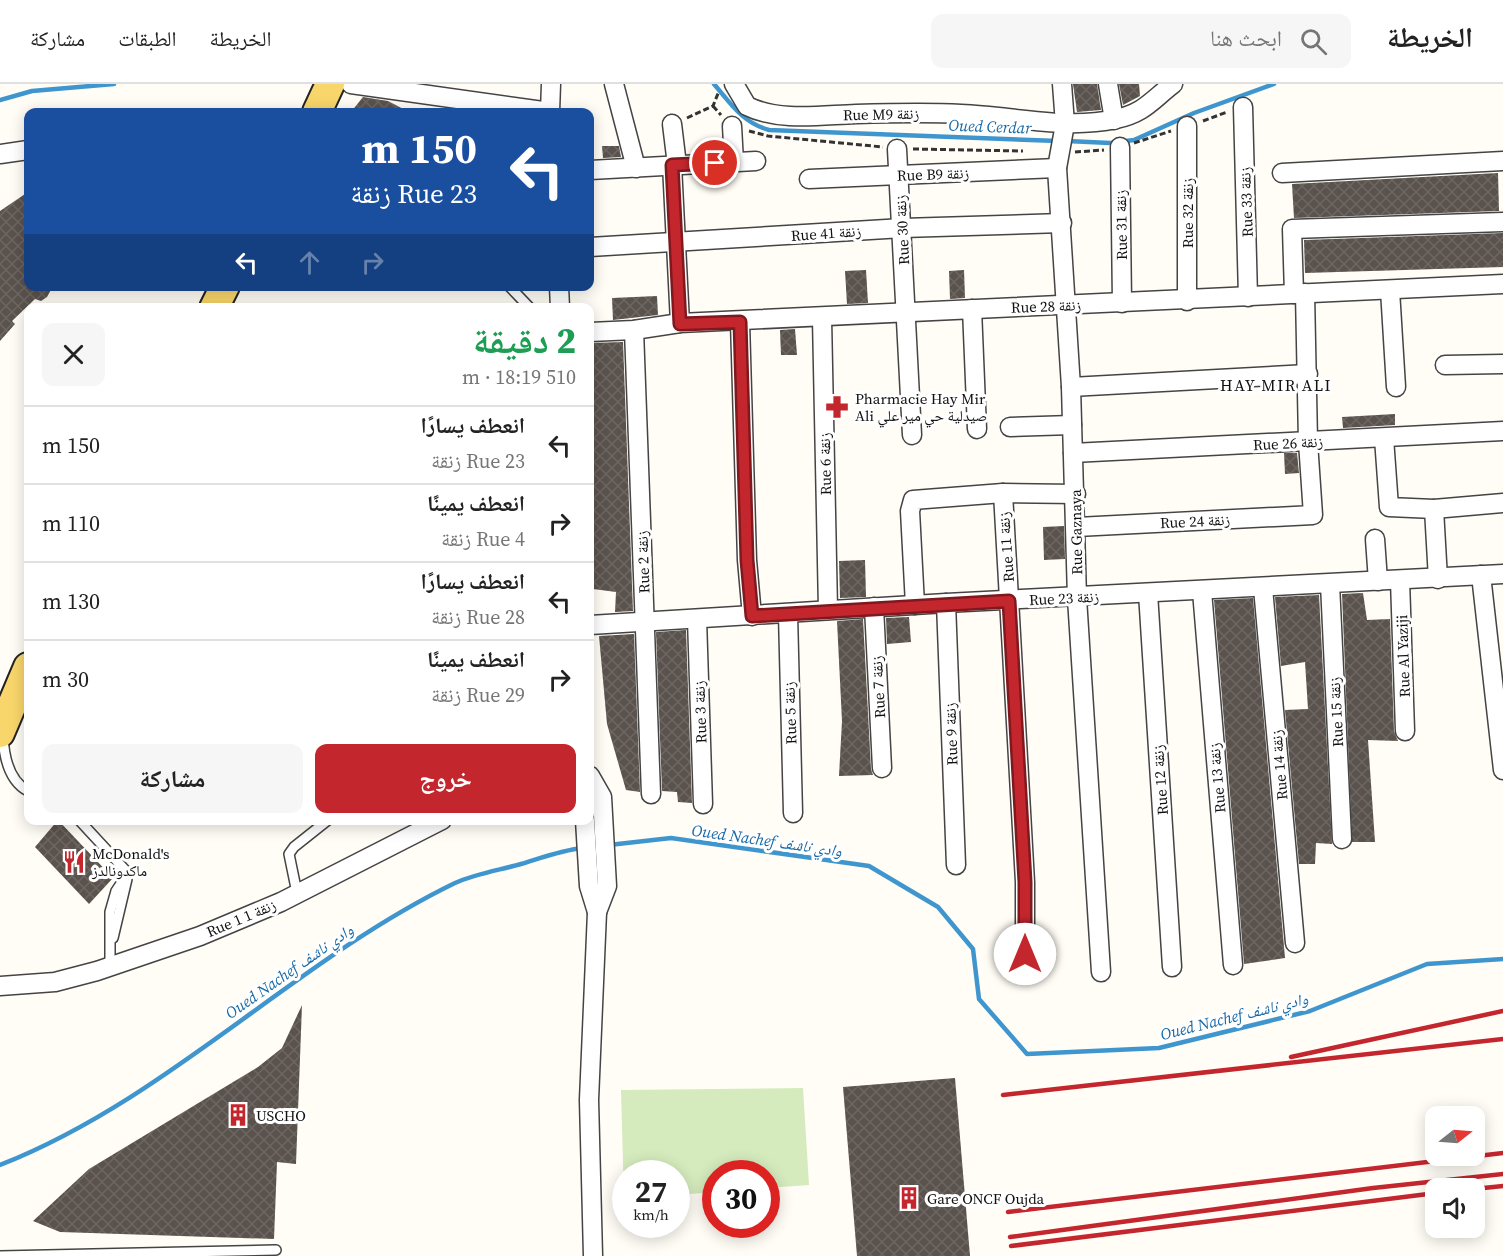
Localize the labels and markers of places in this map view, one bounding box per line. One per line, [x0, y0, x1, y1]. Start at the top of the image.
pin [689, 137, 740, 188]
place label: Pharmacie Hay Mir Ali صيدلية حي مير علي [855, 388, 987, 427]
pharmacy icon: Pharmacie Hay Mir Ali صيدلية حي مير علي [824, 394, 850, 420]
place label: McDonald's ماكدونالدز [91, 843, 169, 881]
restaurant icon: McDonald's ماكدونالدز [61, 849, 87, 875]
building icon: USCHO [225, 1102, 251, 1128]
place label: USCHO [256, 1105, 306, 1126]
building icon: Gare ONCF Oujda [896, 1185, 922, 1211]
place label: Gare ONCF Oujda [927, 1188, 1045, 1209]

